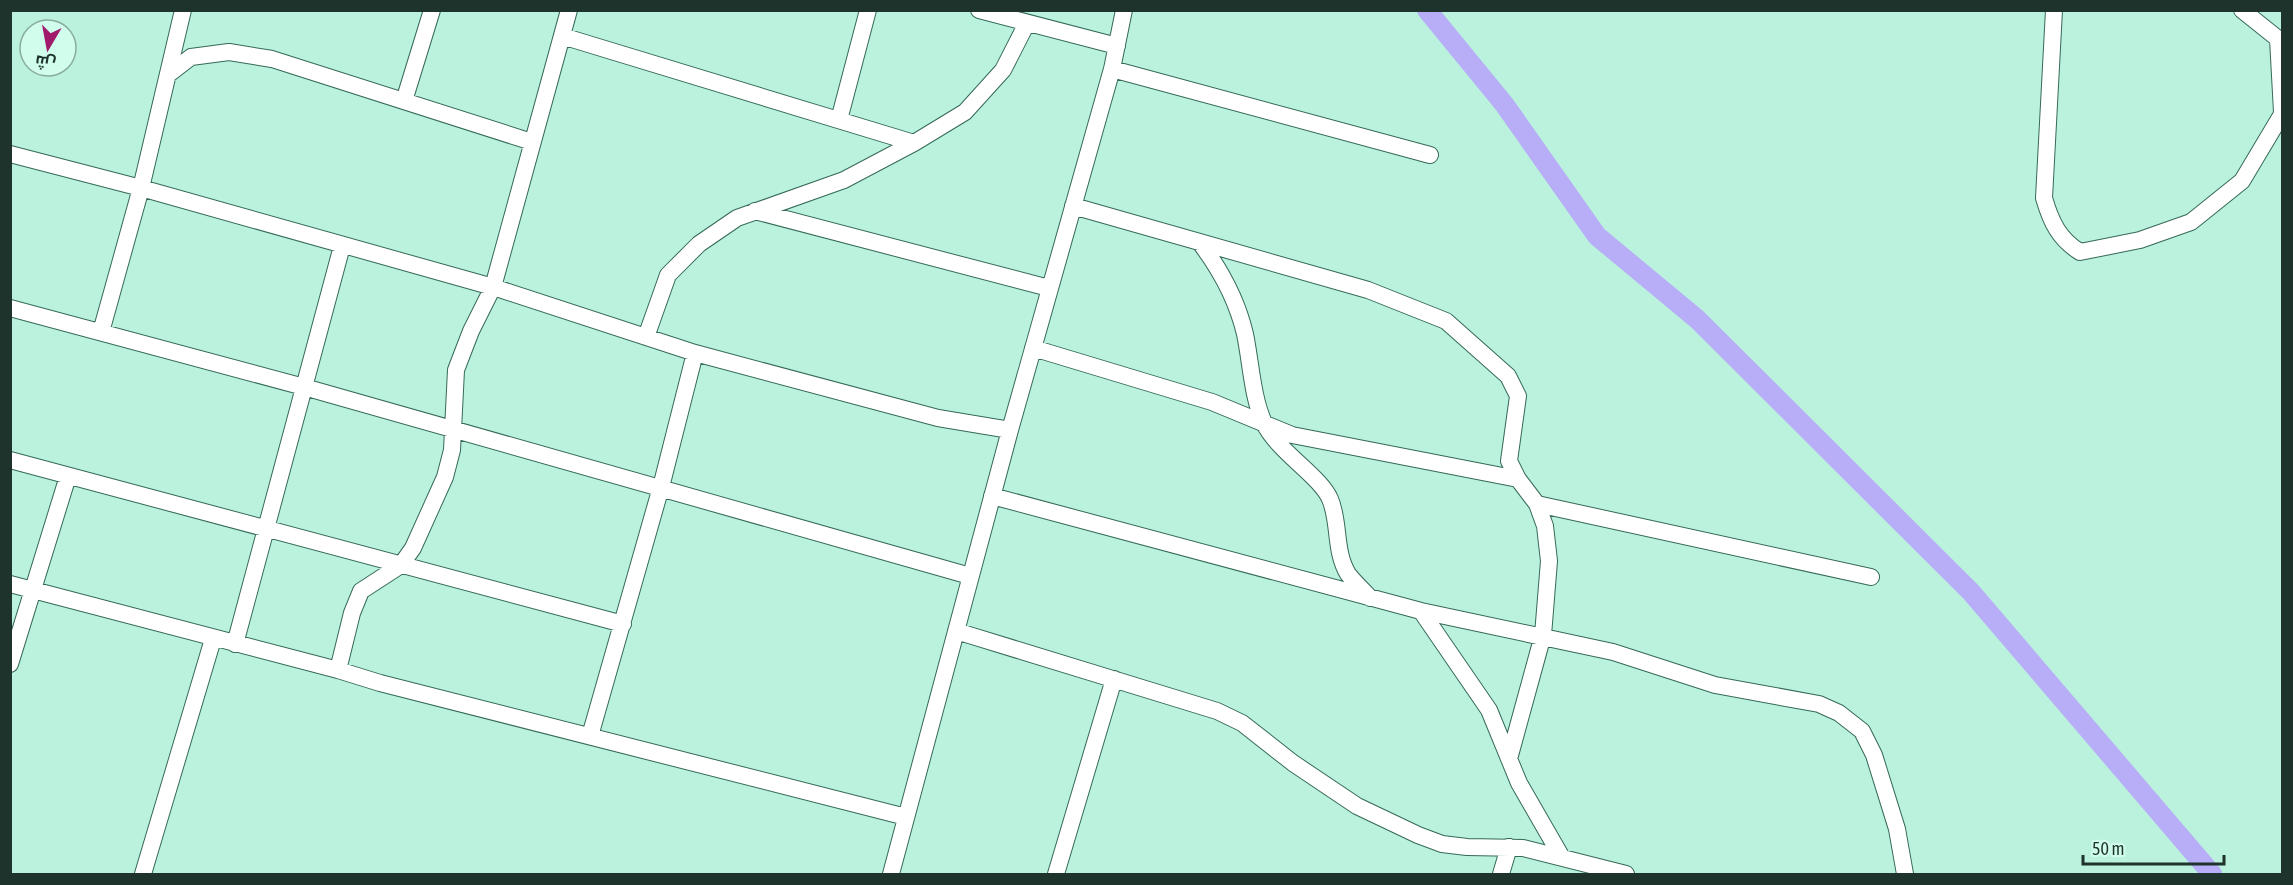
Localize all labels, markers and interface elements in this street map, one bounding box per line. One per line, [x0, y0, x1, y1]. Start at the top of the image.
north arrow [18, 18, 78, 78]
text: ش [34, 51, 57, 73]
scale bar [2083, 828, 2224, 866]
text: 50 m [2092, 838, 2124, 859]

